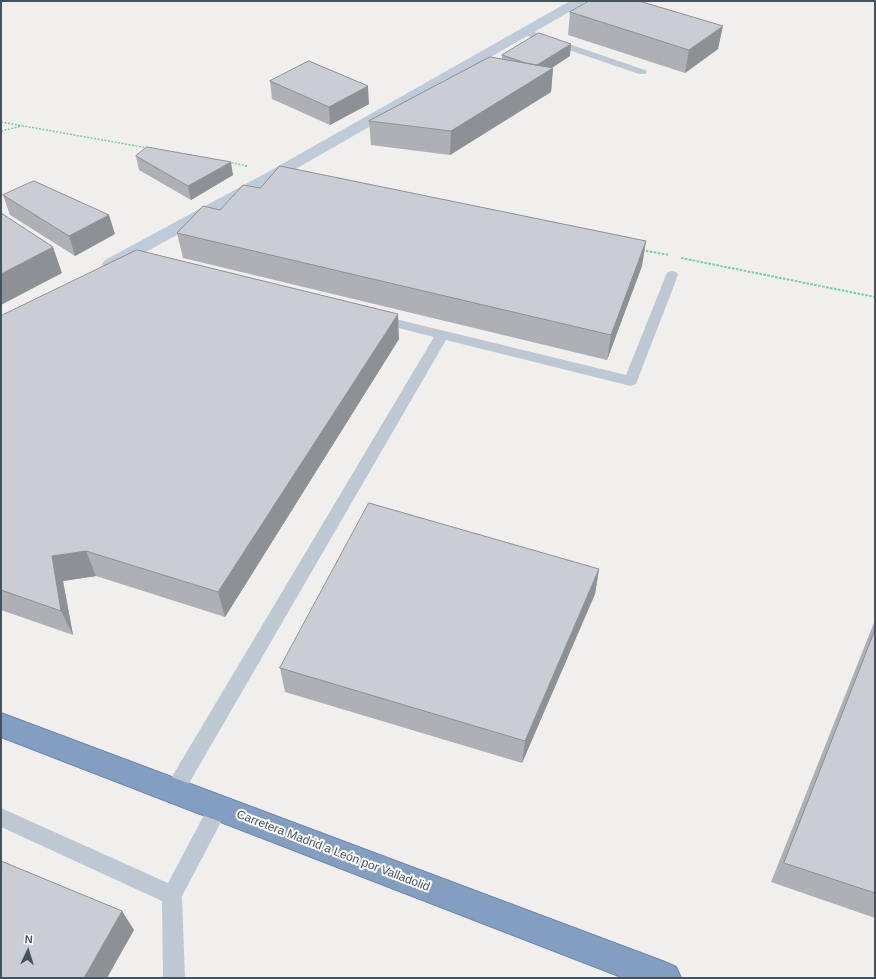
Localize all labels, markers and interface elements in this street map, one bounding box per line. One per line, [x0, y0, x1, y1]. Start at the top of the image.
street label: Carretera Madrid a León por Valladolid [234, 807, 432, 895]
north arrow [8, 931, 48, 971]
text: N [24, 933, 33, 945]

